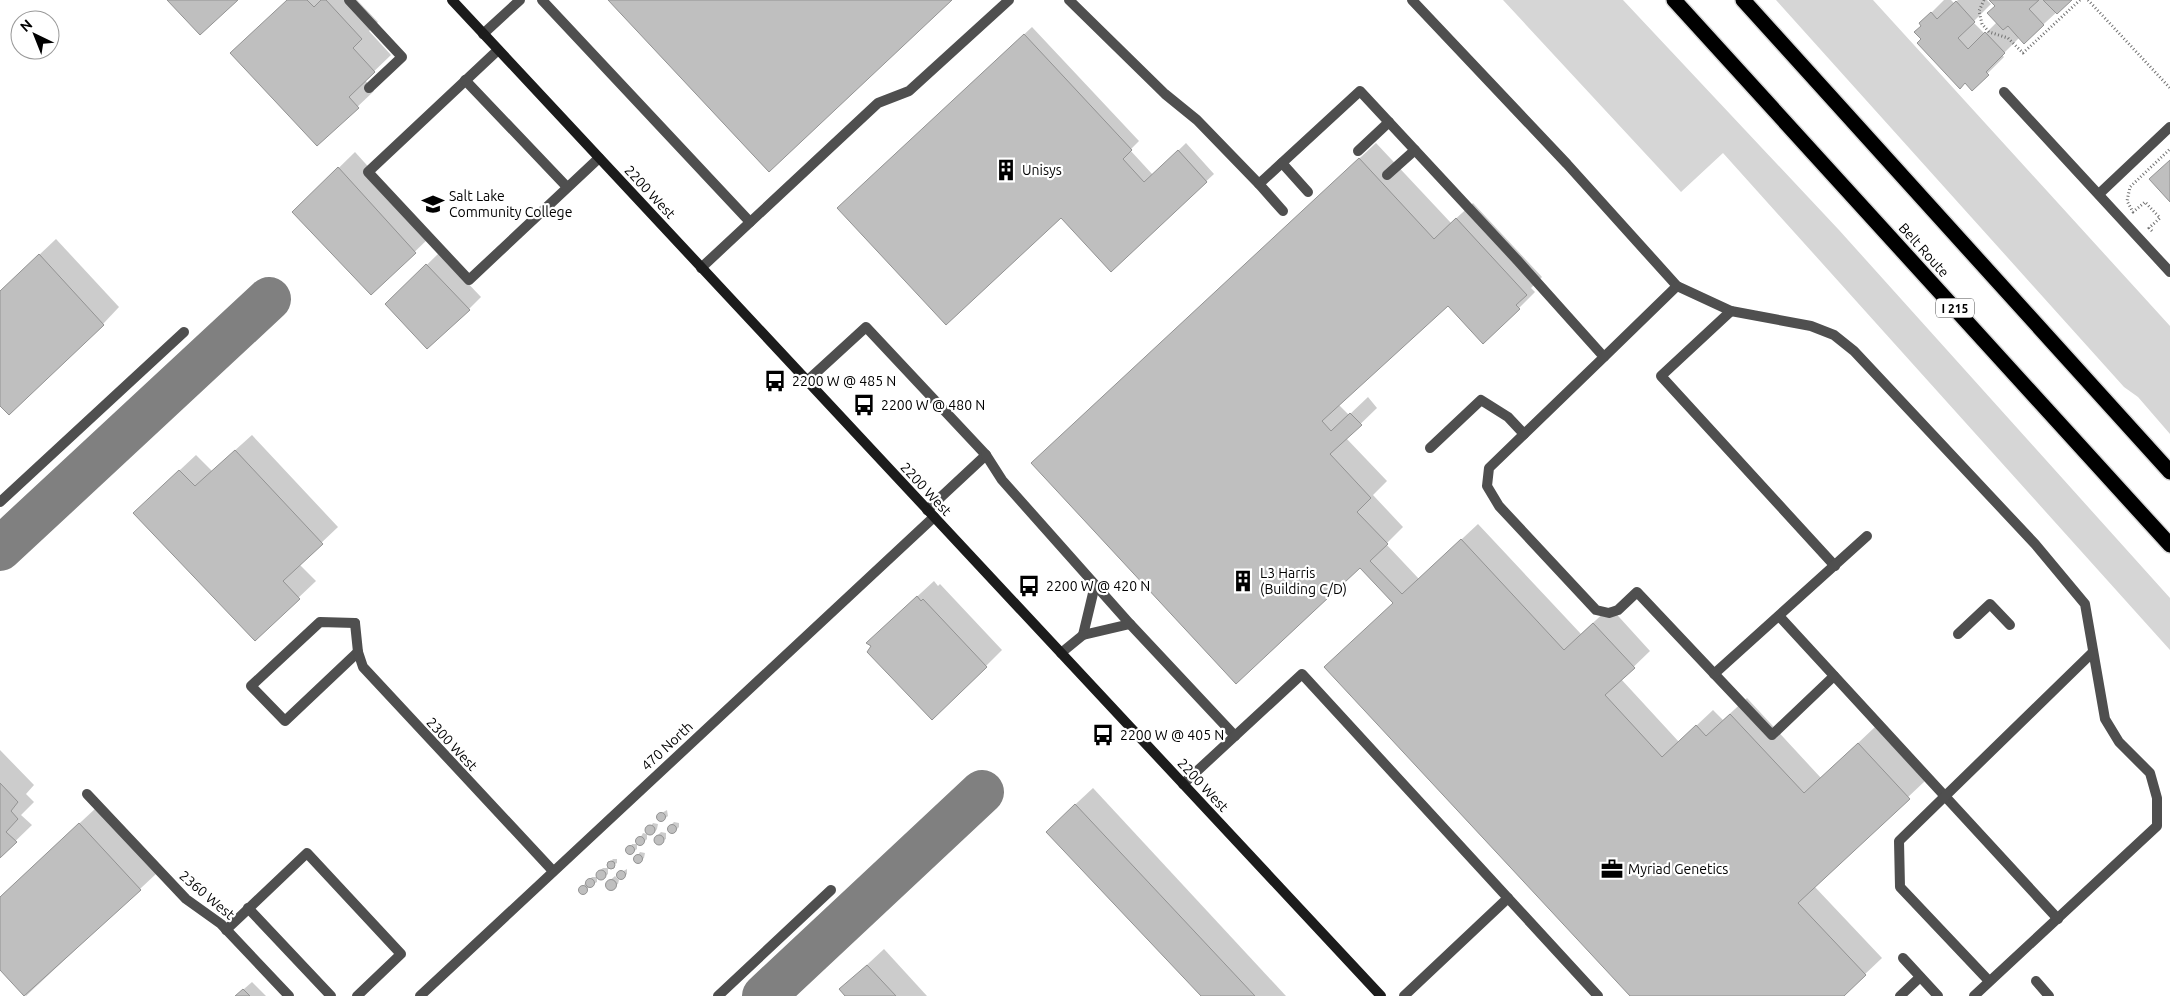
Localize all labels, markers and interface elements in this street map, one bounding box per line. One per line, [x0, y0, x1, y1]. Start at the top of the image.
north arrow [10, 10, 60, 60]
text: N [17, 16, 35, 35]
building icon: Unisys [993, 157, 1019, 183]
street label: 2200 West [621, 162, 679, 222]
place label: Unisys [1022, 162, 1062, 178]
place label: Salt Lake Community College [449, 188, 572, 220]
school or university icon: Salt Lake Community College [420, 191, 446, 217]
street label: Belt Route [1896, 220, 1952, 280]
road number: I 215 [1936, 298, 1974, 318]
bus stop icon: 2200 W @ 485 N [762, 368, 788, 394]
place label: 2200 W @ 485 N [792, 373, 896, 389]
bus stop icon: 2200 W @ 480 N [851, 392, 877, 418]
place label: 2200 W @ 480 N [881, 397, 985, 413]
street label: 2200 West [897, 459, 955, 519]
place label: L3 Harris (Building C/D) [1260, 565, 1347, 597]
building icon: L3 Harris (Building C/D) [1230, 568, 1256, 594]
bus stop icon: 2200 W @ 420 N [1016, 573, 1042, 599]
place label: 2200 W @ 420 N [1046, 578, 1150, 594]
street label: 2300 West [423, 714, 481, 774]
street label: 470 North [638, 718, 696, 774]
bus stop icon: 2200 W @ 405 N [1090, 722, 1116, 748]
place label: 2200 W @ 405 N [1120, 727, 1224, 743]
street label: 2200 West [1174, 755, 1232, 815]
office icon: Myriad Genetics [1599, 856, 1625, 882]
place label: Myriad Genetics [1628, 861, 1728, 877]
street label: 2360 West [176, 867, 238, 923]

